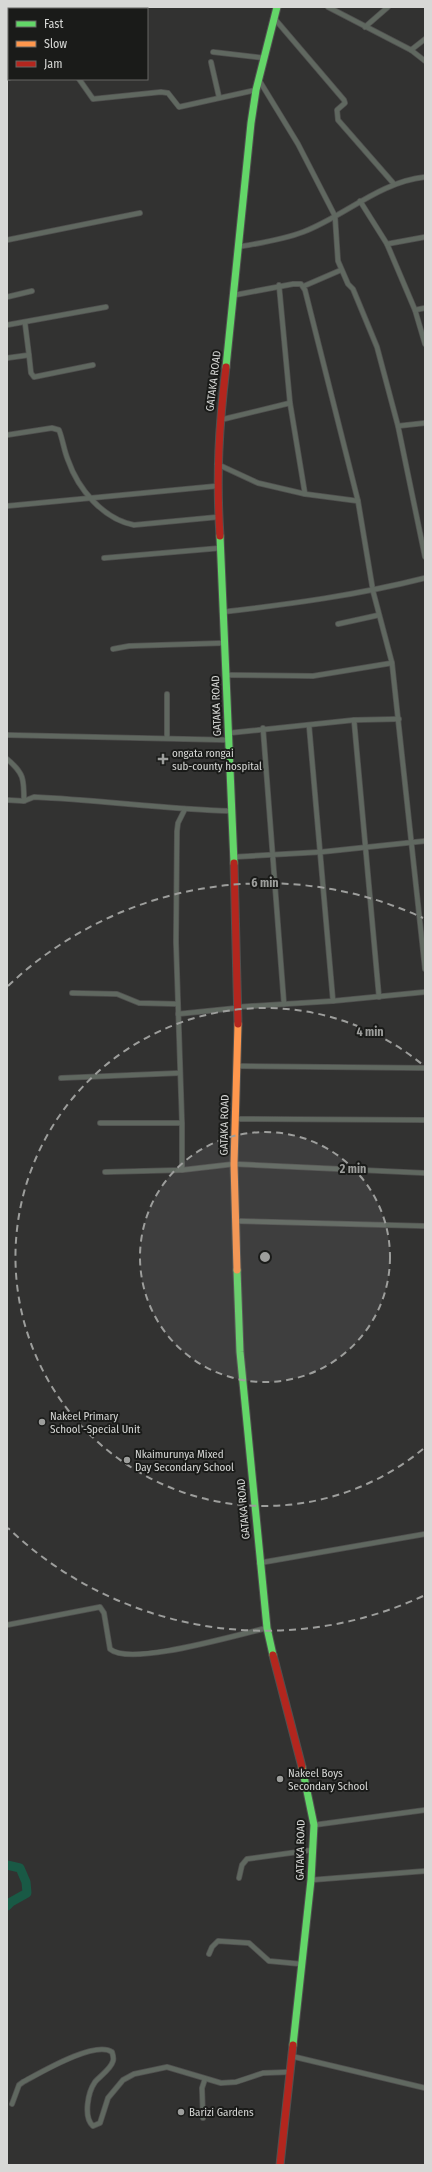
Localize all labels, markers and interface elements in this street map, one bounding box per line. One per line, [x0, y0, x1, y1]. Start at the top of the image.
legend [8, 8, 148, 80]
text: Fast [44, 17, 63, 31]
text: Slow [44, 37, 67, 51]
text: Jam [44, 57, 62, 71]
street label: GATAKA ROAD [203, 350, 224, 412]
street label: GATAKA ROAD [209, 675, 224, 737]
place label: ongata rongai sub-county hospital [172, 747, 262, 773]
marker: ongata rongai sub-county hospital [157, 753, 169, 765]
text: 6 min [251, 876, 279, 890]
text: 4 min [356, 1025, 384, 1039]
street label: GATAKA ROAD [217, 1094, 232, 1156]
text: 2 min [339, 1162, 366, 1176]
centre of rings [258, 1250, 272, 1264]
place label: Nakeel Primary School -Special Unit [50, 1410, 141, 1436]
marker: Nakeel Primary School -Special Unit [37, 1417, 47, 1427]
place label: Nkaimurunya Mixed Day Secondary School [135, 1448, 234, 1474]
marker: Nkaimurunya Mixed Day Secondary School [122, 1455, 132, 1465]
street label: GATAKA ROAD [234, 1478, 253, 1540]
place label: Nakeel Boys Secondary School [288, 1767, 368, 1793]
marker: Nakeel Boys Secondary School [275, 1774, 285, 1784]
street label: GATAKA ROAD [293, 1819, 308, 1881]
place label: Barizi Gardens [189, 2106, 254, 2119]
marker: Barizi Gardens [176, 2107, 186, 2117]

